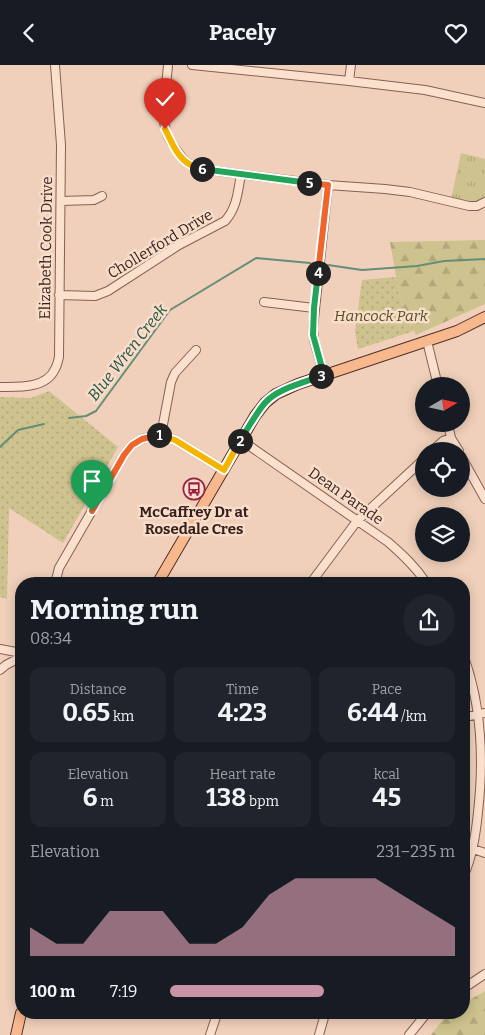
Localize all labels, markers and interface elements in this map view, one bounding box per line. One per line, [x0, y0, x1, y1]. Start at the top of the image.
icon: back [15, 19, 43, 47]
text: Pacely [209, 19, 276, 46]
icon: heart [442, 19, 470, 47]
pin [144, 78, 186, 129]
icon: check [151, 85, 179, 113]
pin: 6 [190, 157, 214, 181]
text: 6 [198, 161, 207, 178]
pin: 5 [296, 171, 322, 195]
text: 5 [306, 175, 313, 192]
street label: Elizabeth Cook Drive [36, 176, 56, 320]
street label: Chollerford Drive [104, 206, 216, 282]
pin: 4 [306, 261, 330, 285]
text: 4 [314, 265, 323, 282]
water label: Blue Wren Creek [84, 300, 171, 405]
park label: Hancock Park [334, 307, 429, 325]
pin: 3 [308, 363, 334, 389]
text: 3 [317, 368, 326, 385]
north arrow [415, 377, 470, 433]
map controls [415, 377, 470, 562]
pin: 1 [146, 423, 172, 447]
text: 1 [156, 427, 163, 444]
pin: 2 [228, 429, 252, 453]
text: 2 [237, 433, 244, 450]
button: locate [415, 442, 470, 497]
pin [71, 460, 113, 511]
street label: Dean Parade [305, 463, 387, 529]
icon: arrive [78, 467, 106, 495]
bus stop icon: McCaffrey Dr at Rosedale Cres [182, 477, 206, 501]
place label: McCaffrey Dr at Rosedale Cres [139, 503, 249, 538]
button: layers [415, 507, 470, 562]
text: Morning run [30, 593, 198, 626]
button: share [403, 594, 455, 646]
text: 08:34 [30, 629, 72, 648]
text: Distance [70, 681, 127, 698]
text: Time [226, 681, 259, 698]
text: Pace [372, 681, 402, 698]
text: 0.65 [62, 698, 110, 728]
text: 4:23 [218, 698, 267, 728]
text: 6:44 [347, 698, 398, 728]
text: km [110, 708, 134, 725]
text: /km [398, 708, 427, 725]
text: Elevation [68, 766, 129, 783]
text: Heart rate [209, 766, 276, 783]
text: kcal [374, 766, 400, 783]
text: 6 [83, 783, 97, 813]
text: 138 [206, 783, 246, 813]
text: 45 [372, 783, 401, 813]
text: m [97, 793, 114, 810]
text: bpm [246, 793, 279, 810]
text: Elevation [30, 842, 100, 861]
text: 231–235 m [376, 842, 455, 861]
text: 100 m [30, 982, 75, 1001]
text: 7:19 [110, 982, 137, 1001]

